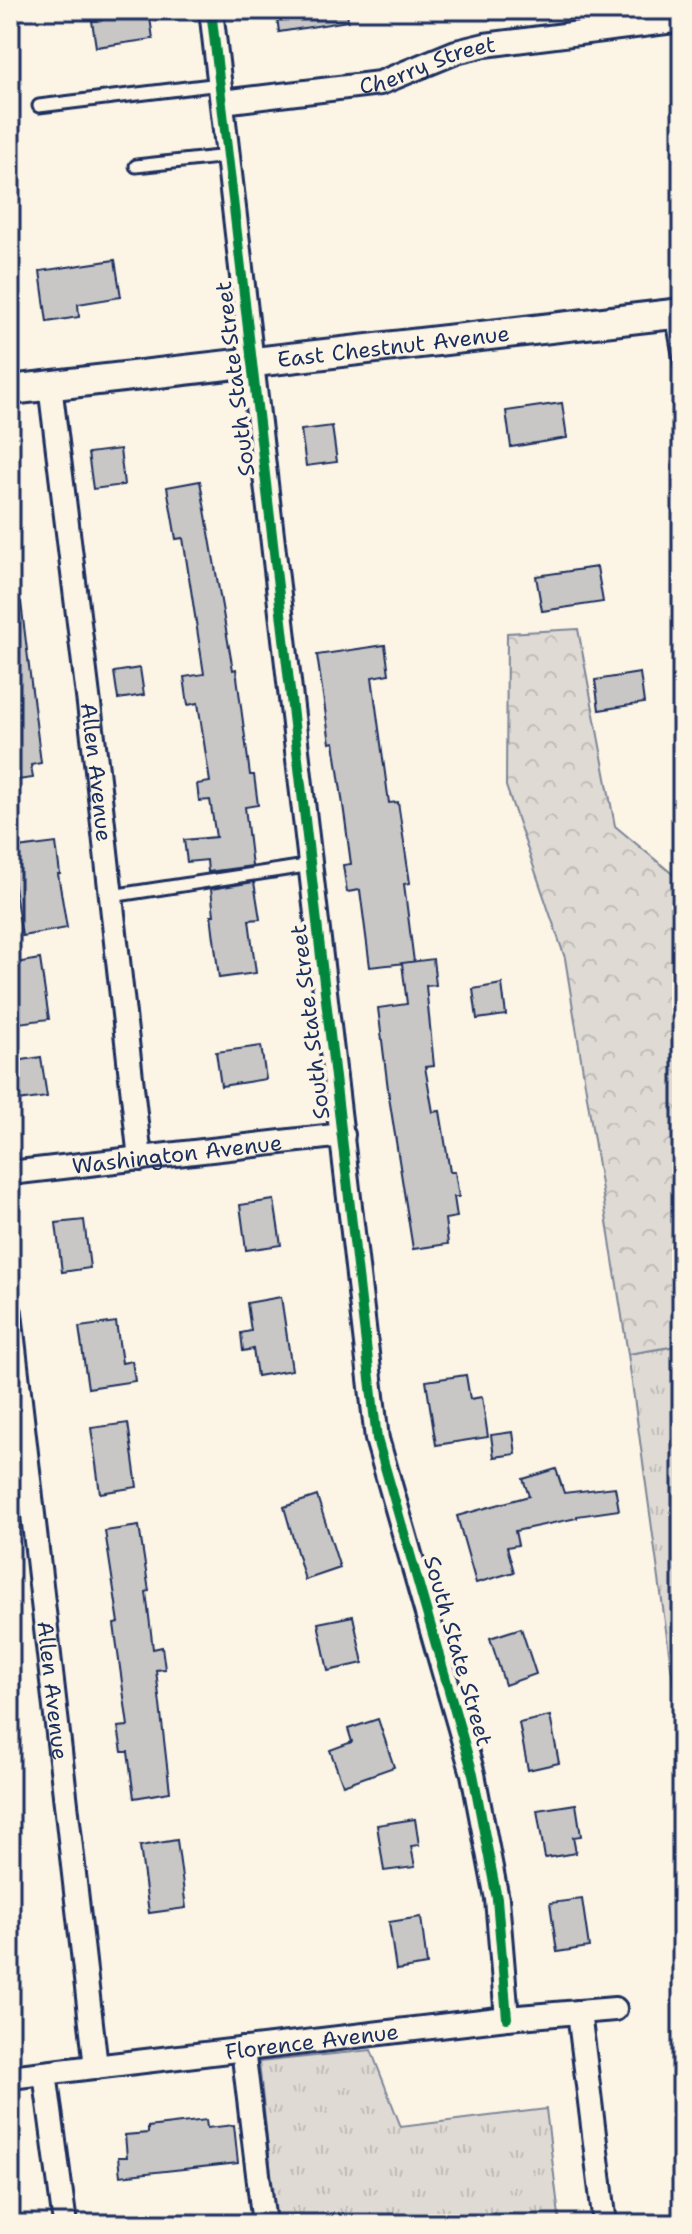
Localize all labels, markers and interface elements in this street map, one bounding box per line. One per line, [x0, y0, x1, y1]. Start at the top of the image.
street label: Cherry Street [358, 29, 497, 100]
street label: South State Street [209, 280, 261, 478]
street label: East Chestnut Avenue [276, 318, 511, 374]
street label: Allen Avenue [74, 701, 119, 843]
street label: South State Street [284, 923, 336, 1121]
street label: Washington Avenue [70, 1128, 283, 1180]
street label: South State Street [417, 1553, 499, 1749]
street label: Allen Avenue [31, 1619, 75, 1762]
street label: Florence Avenue [224, 2016, 400, 2066]

